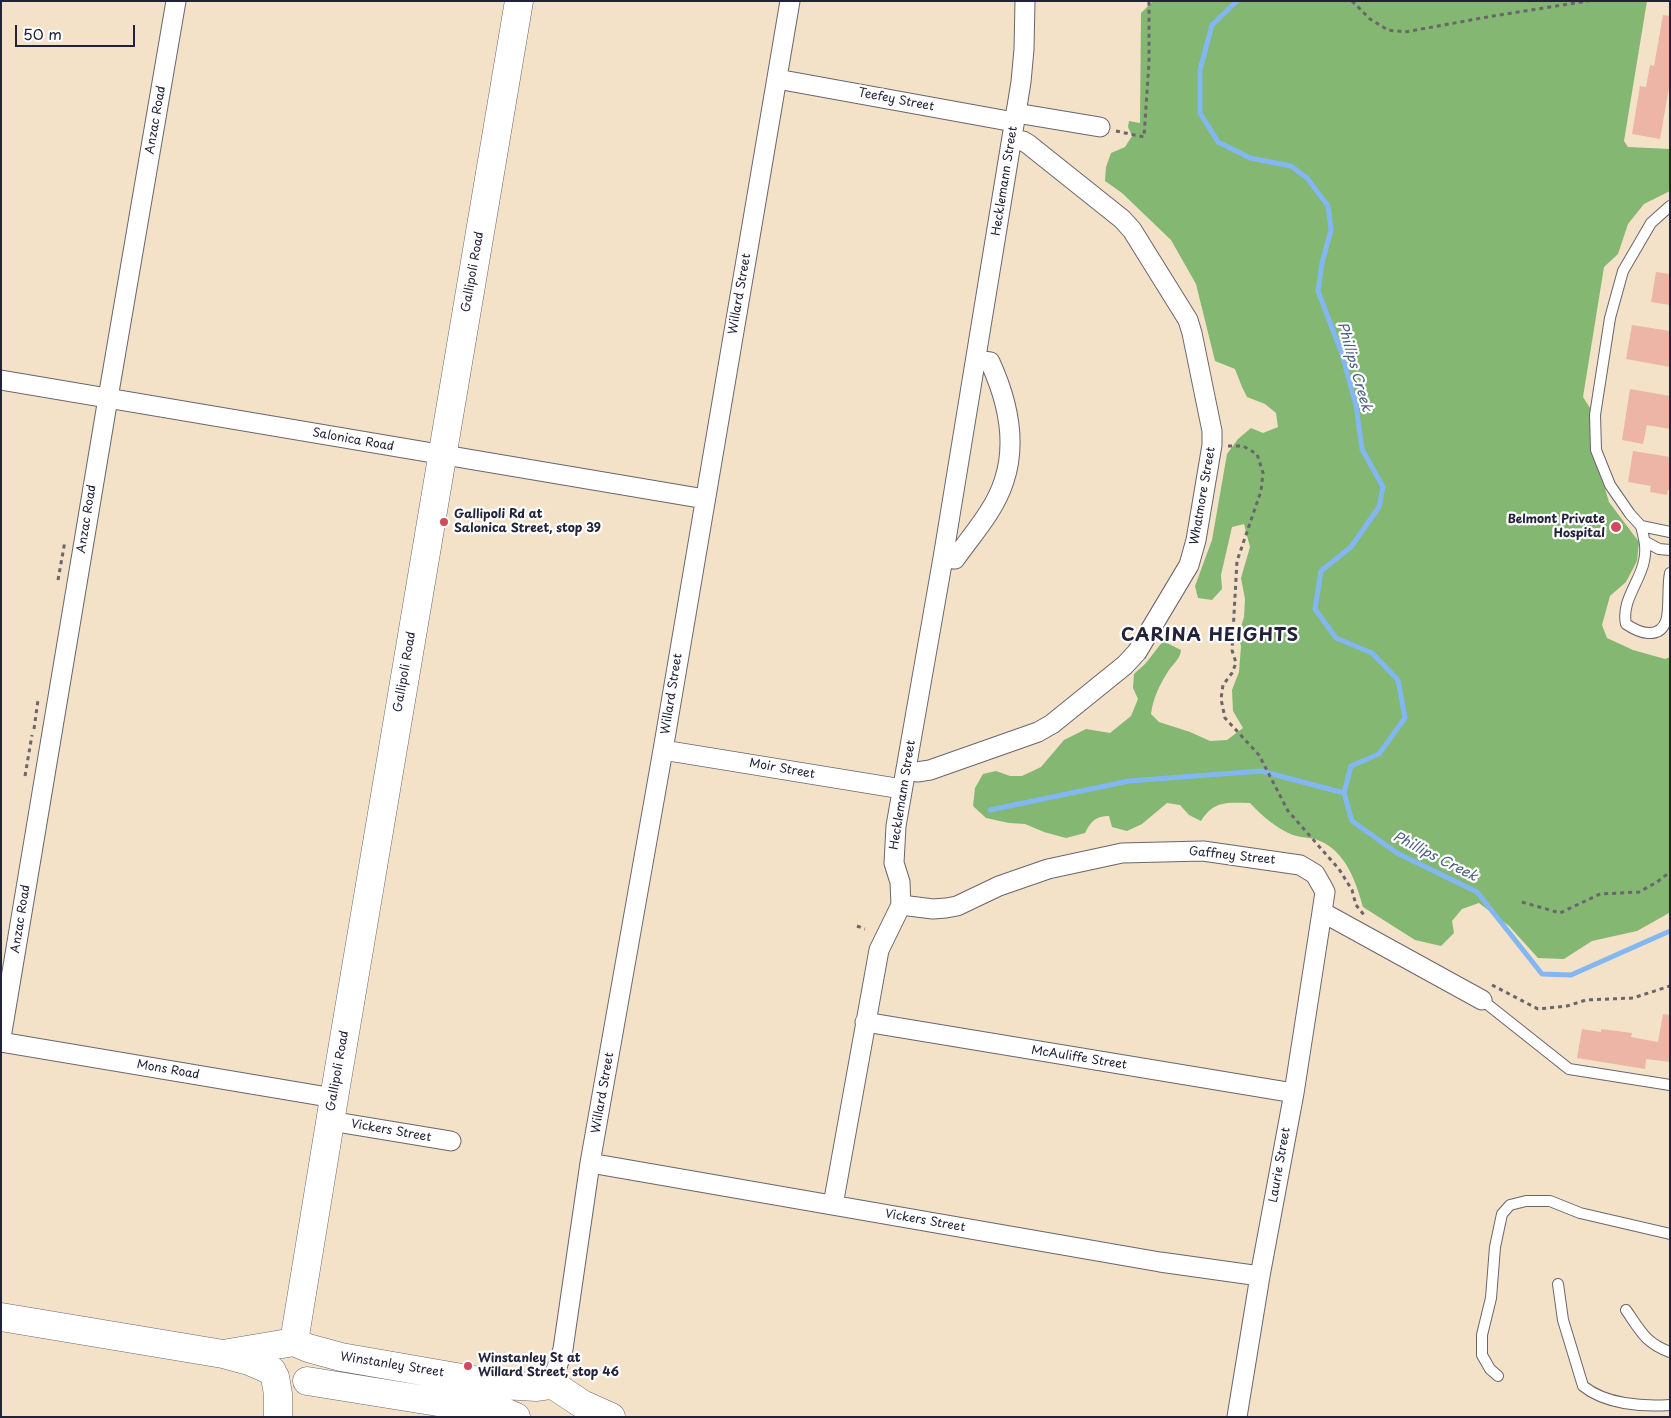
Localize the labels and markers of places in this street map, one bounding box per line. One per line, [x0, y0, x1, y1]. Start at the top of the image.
place label: Gallipoli Rd at Salonica Street, stop 39 [454, 508, 601, 536]
place label: Belmont Private Hospital [1508, 513, 1605, 541]
marker: Gallipoli Rd at Salonica Street, stop 39 [438, 516, 450, 528]
marker: Belmont Private Hospital [1609, 520, 1623, 534]
place label: Winstanley St at Willard Street, stop 46 [478, 1352, 619, 1380]
marker: Winstanley St at Willard Street, stop 46 [462, 1360, 474, 1372]

